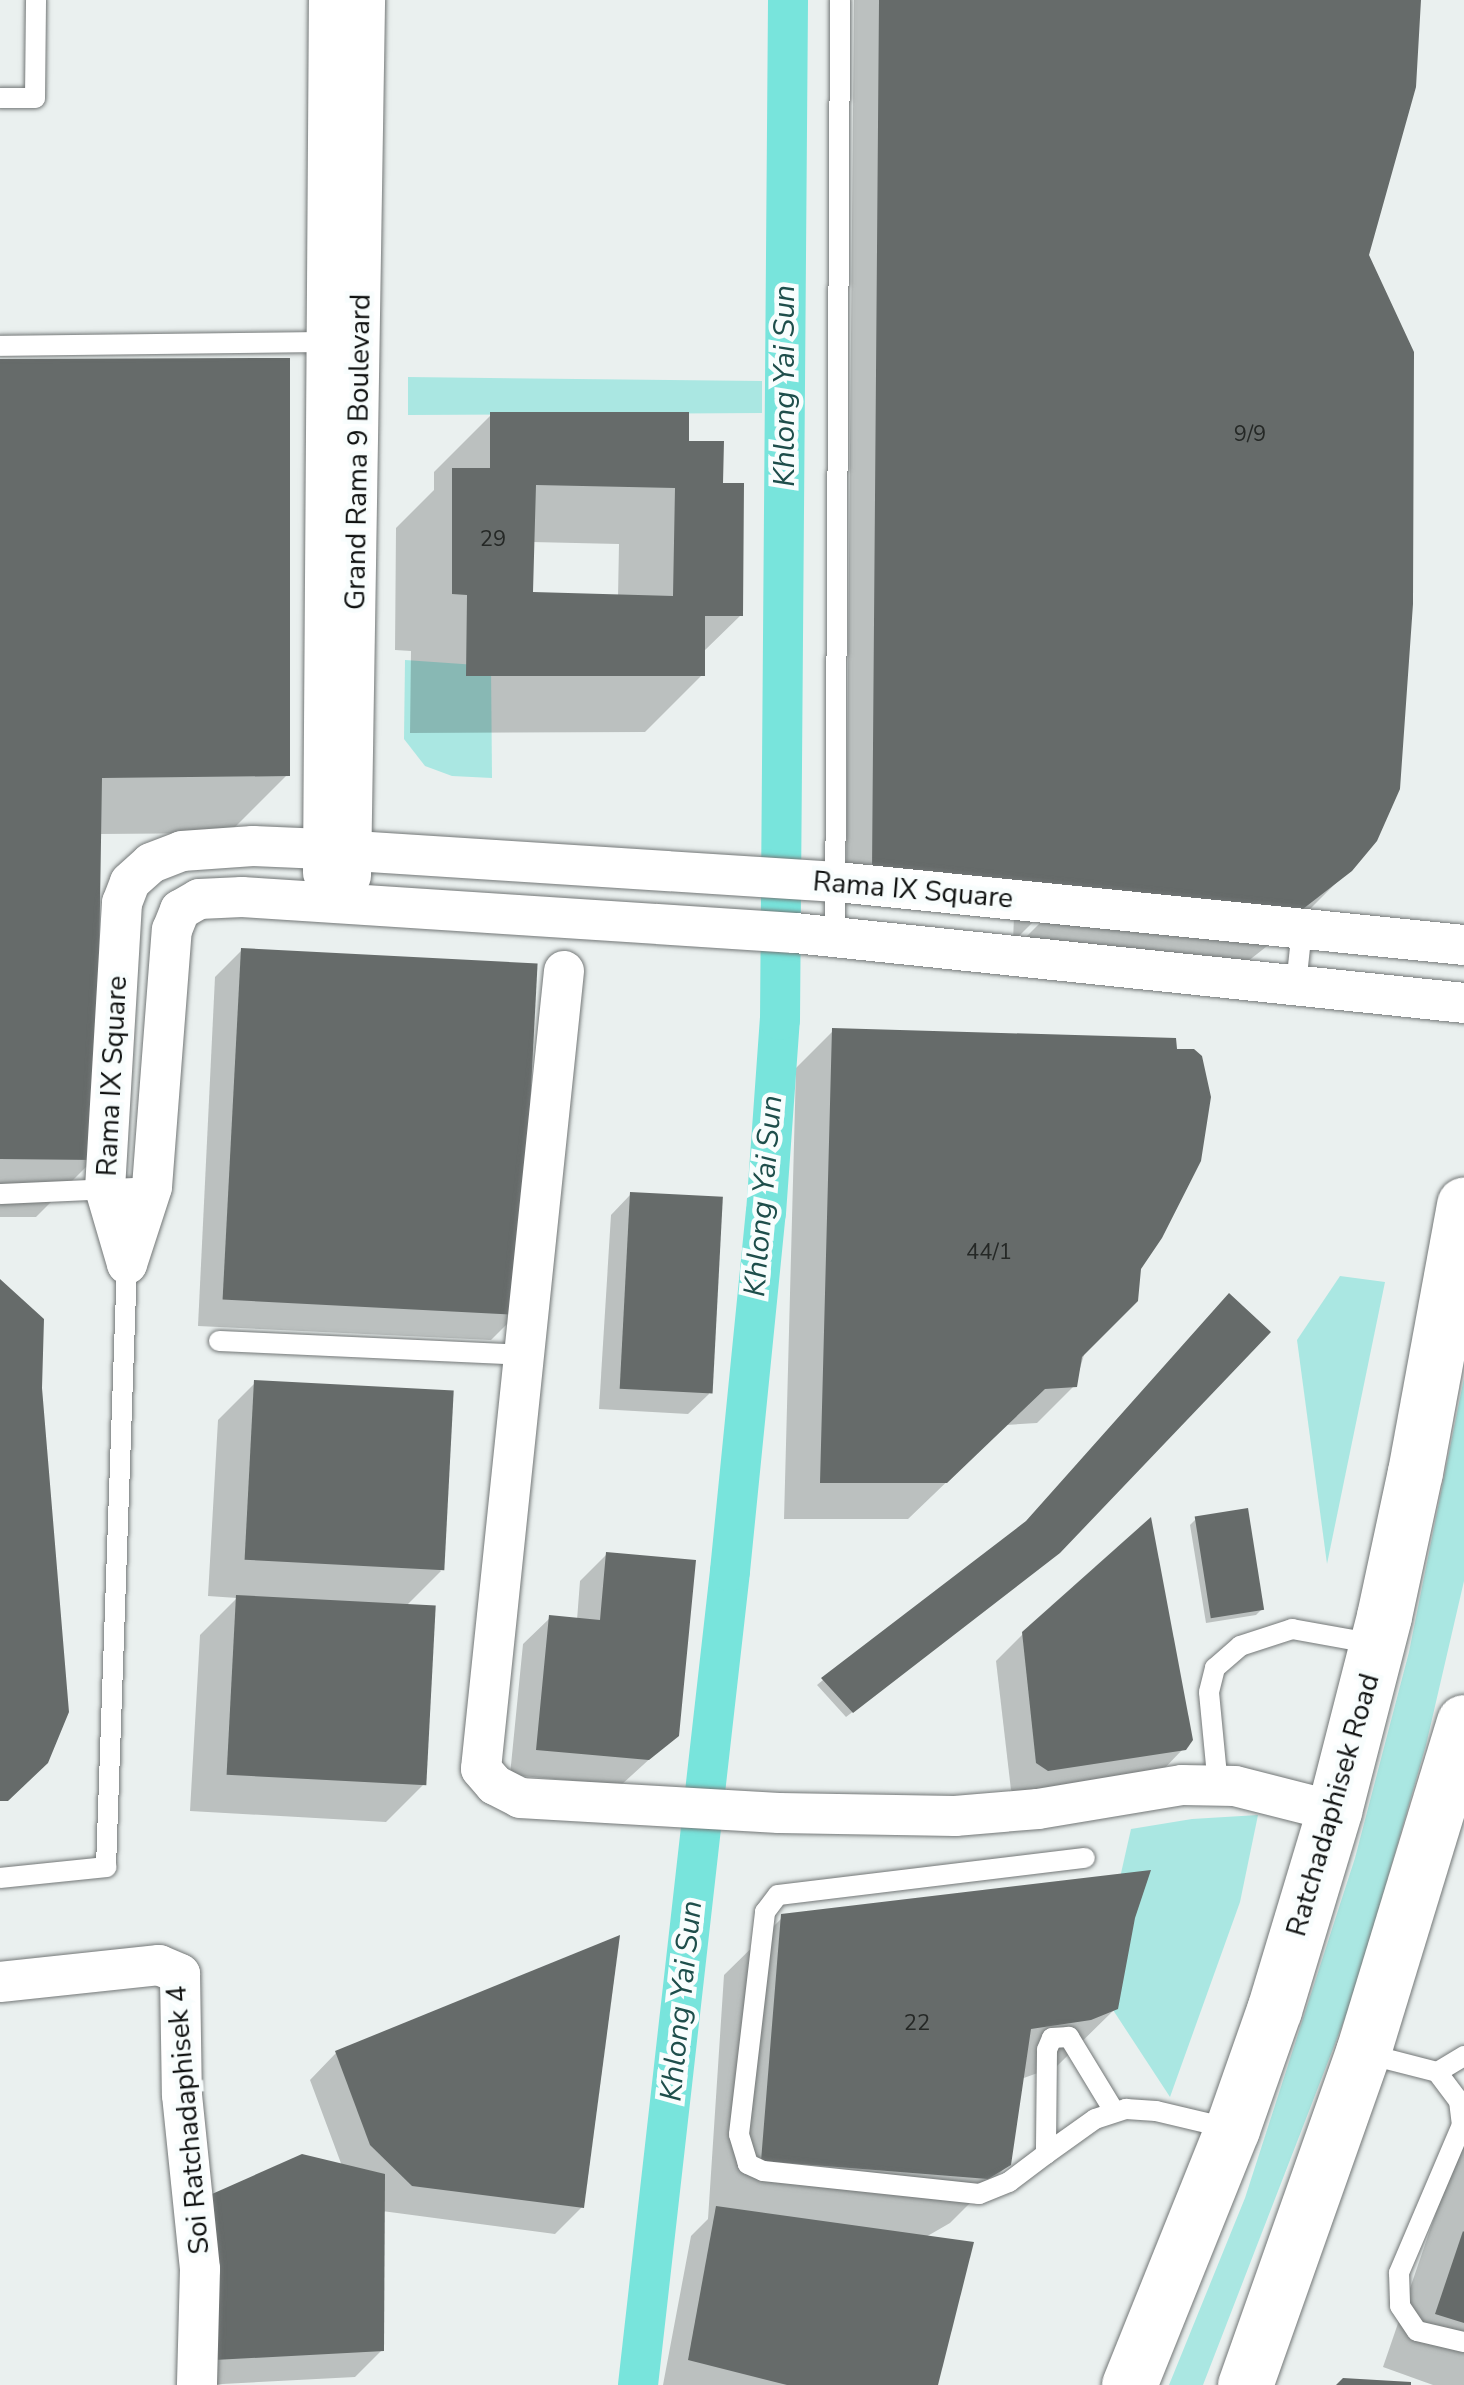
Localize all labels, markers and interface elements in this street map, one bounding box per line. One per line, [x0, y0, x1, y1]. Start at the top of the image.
water label: Khlong Yai Sun [767, 285, 803, 487]
street label: Grand Rama 9 Boulevard [338, 294, 378, 610]
house number: 9/9 [1234, 422, 1266, 448]
house number: 29 [480, 527, 506, 553]
street label: Rama IX Square [811, 865, 1015, 915]
street label: Rama IX Square [90, 975, 134, 1177]
water label: Khlong Yai Sun [737, 1094, 791, 1298]
house number: 44/1 [966, 1240, 1012, 1266]
street label: Ratchadaphisek Road [1279, 1670, 1387, 1940]
water label: Khlong Yai Sun [654, 1899, 710, 2103]
street label: Soi Ratchadaphisek 4 [160, 1984, 216, 2256]
house number: 22 [904, 2011, 930, 2037]

